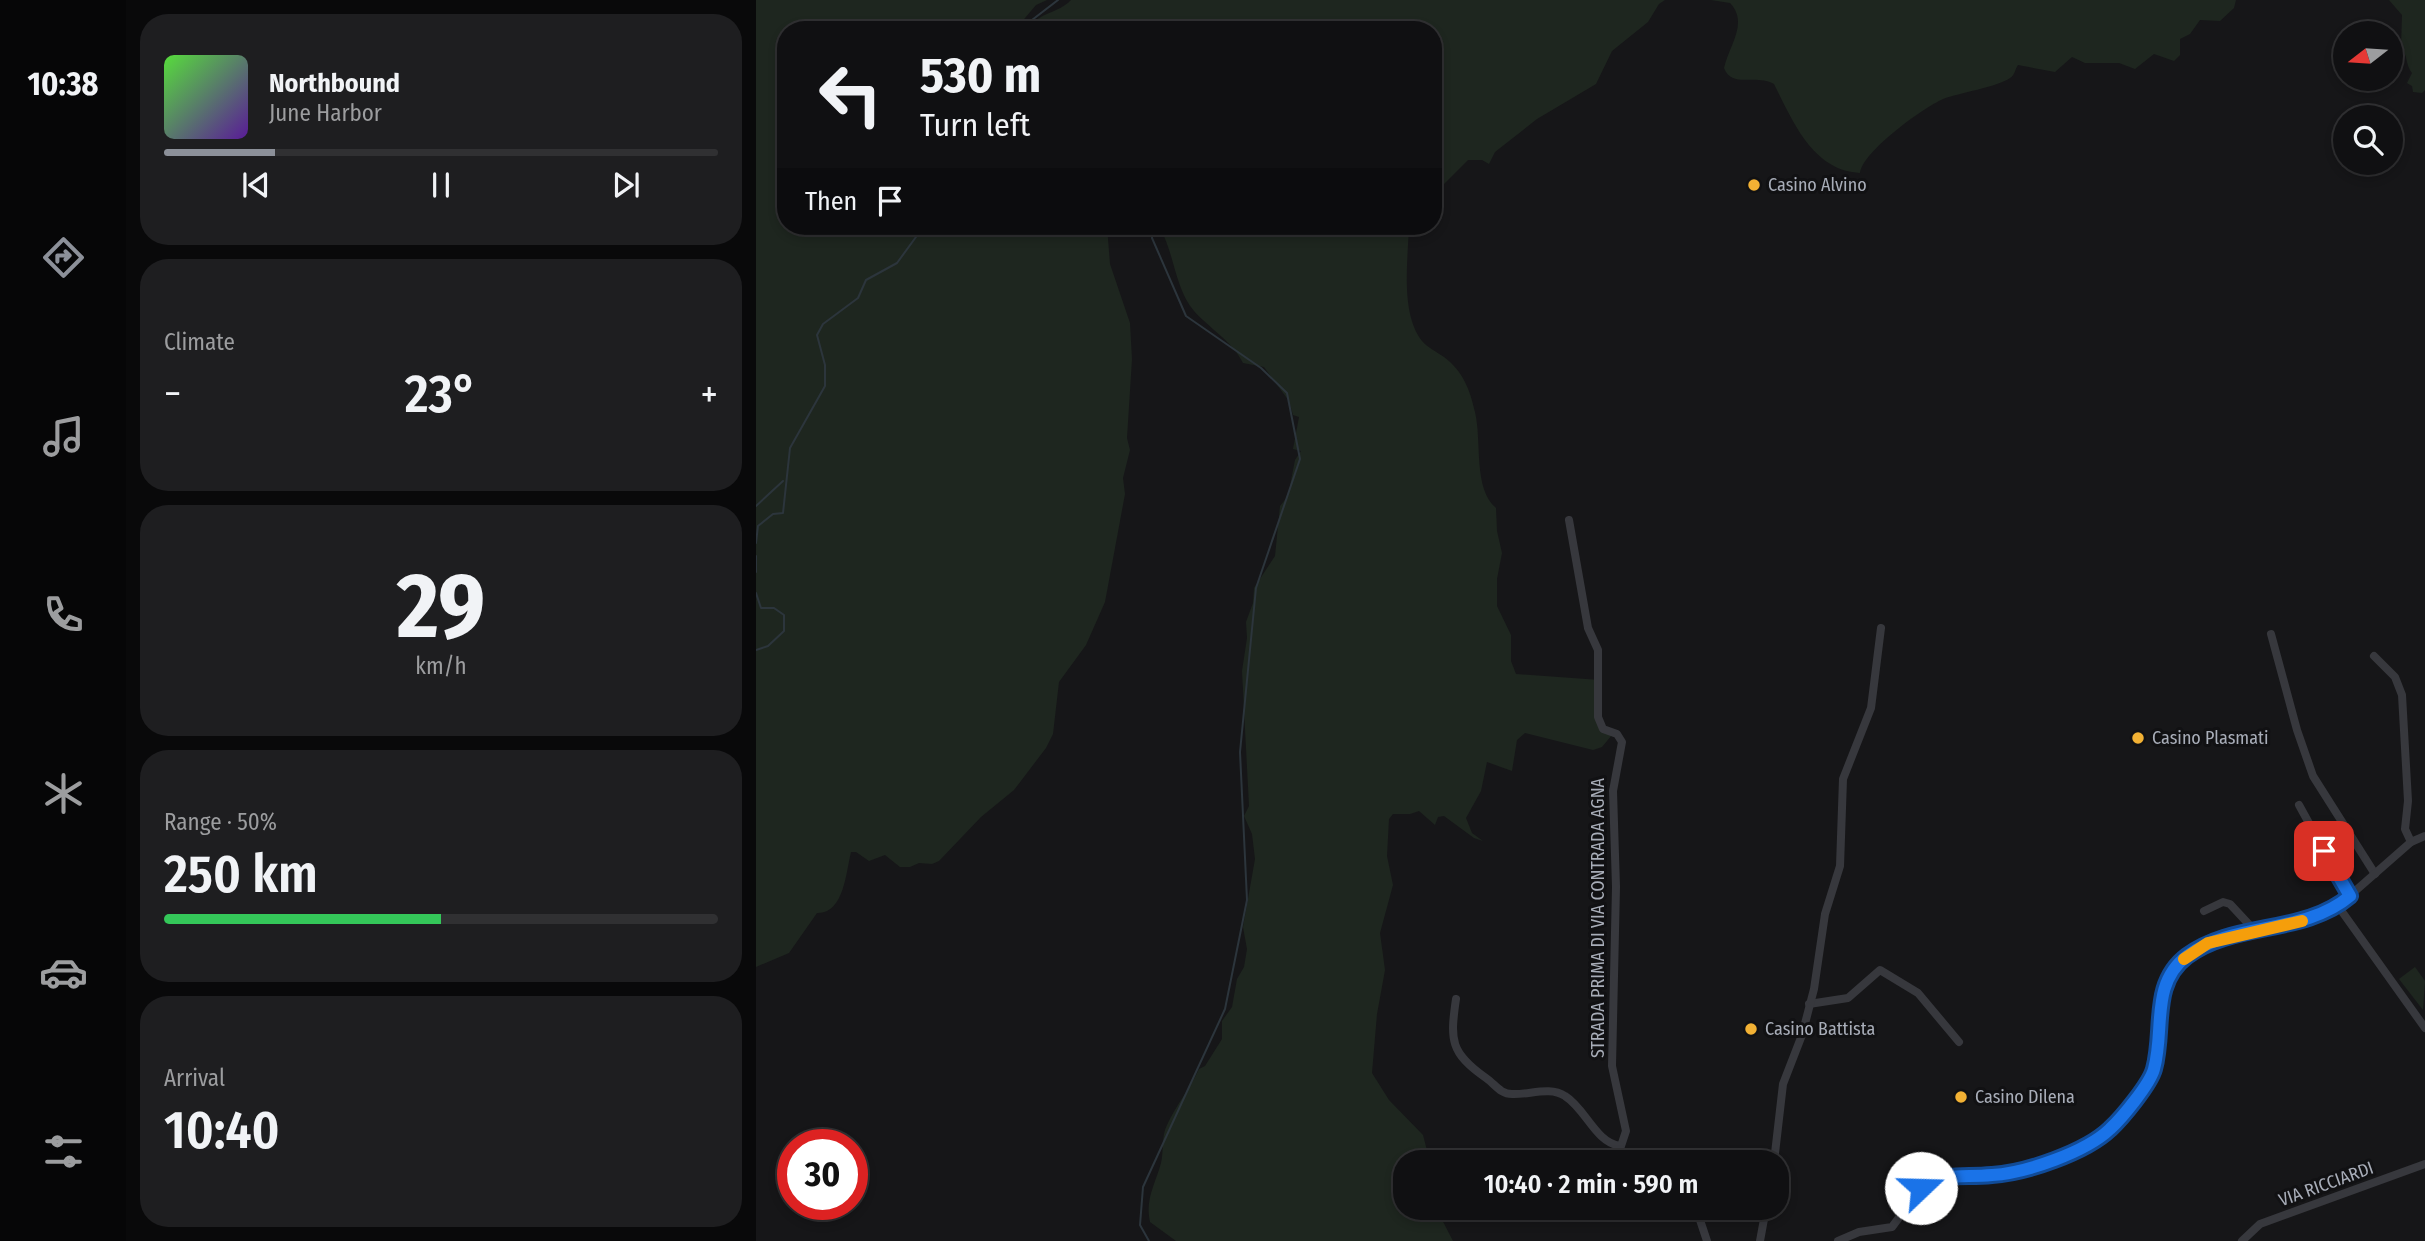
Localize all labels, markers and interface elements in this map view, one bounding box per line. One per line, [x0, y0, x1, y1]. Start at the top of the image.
north arrow [2333, 21, 2403, 91]
map controls [2333, 21, 2403, 175]
text: 530 m [920, 46, 1041, 105]
icon: left [805, 49, 896, 140]
text: 10:38 [28, 65, 98, 103]
text: Northbound [269, 68, 400, 99]
text: June Harbor [269, 99, 382, 127]
button: search [2333, 105, 2403, 175]
text: Turn left [920, 106, 1030, 144]
icon: previous [237, 166, 275, 204]
icon: pause [422, 166, 460, 204]
icon: next [607, 166, 645, 204]
place label: Casino Alvino [1768, 174, 1867, 196]
marker: Casino Alvino [1746, 177, 1762, 193]
icon: arrive [871, 182, 909, 220]
text: Then [805, 186, 857, 217]
icon: directions [39, 233, 88, 282]
text: Climate [164, 328, 235, 356]
text: 23° [405, 363, 477, 426]
text: − [164, 371, 181, 417]
text: + [701, 371, 718, 417]
icon: music [39, 412, 88, 461]
text: 29 [397, 552, 485, 661]
icon: phone [39, 590, 88, 639]
text: km/h [415, 652, 467, 680]
place label: Casino Plasmati [2152, 727, 2268, 749]
marker: Casino Plasmati [2130, 730, 2146, 746]
icon: climate [39, 769, 88, 818]
street label: STRADA PRIMA DI VIA CONTRADA AGNA [1587, 777, 1609, 1058]
text: Range · 50% [164, 808, 277, 836]
pin [2294, 821, 2354, 881]
icon: arrive [2305, 832, 2343, 870]
text: 250 km [164, 843, 318, 906]
icon: car [39, 948, 88, 997]
place label: Casino Battista [1765, 1018, 1875, 1040]
marker: Casino Battista [1743, 1021, 1759, 1037]
text: Arrival [164, 1064, 225, 1092]
place label: Casino Dilena [1975, 1086, 2075, 1108]
marker: Casino Dilena [1953, 1089, 1969, 1105]
text: 10:40 [164, 1099, 280, 1162]
icon: filters [39, 1127, 88, 1176]
speed limit sign: 30 [777, 1129, 868, 1220]
position arrow [1884, 1151, 1958, 1225]
street label: VIA RICCIARDI [2276, 1157, 2376, 1211]
text: 10:40 · 2 min · 590 m [1484, 1169, 1698, 1200]

